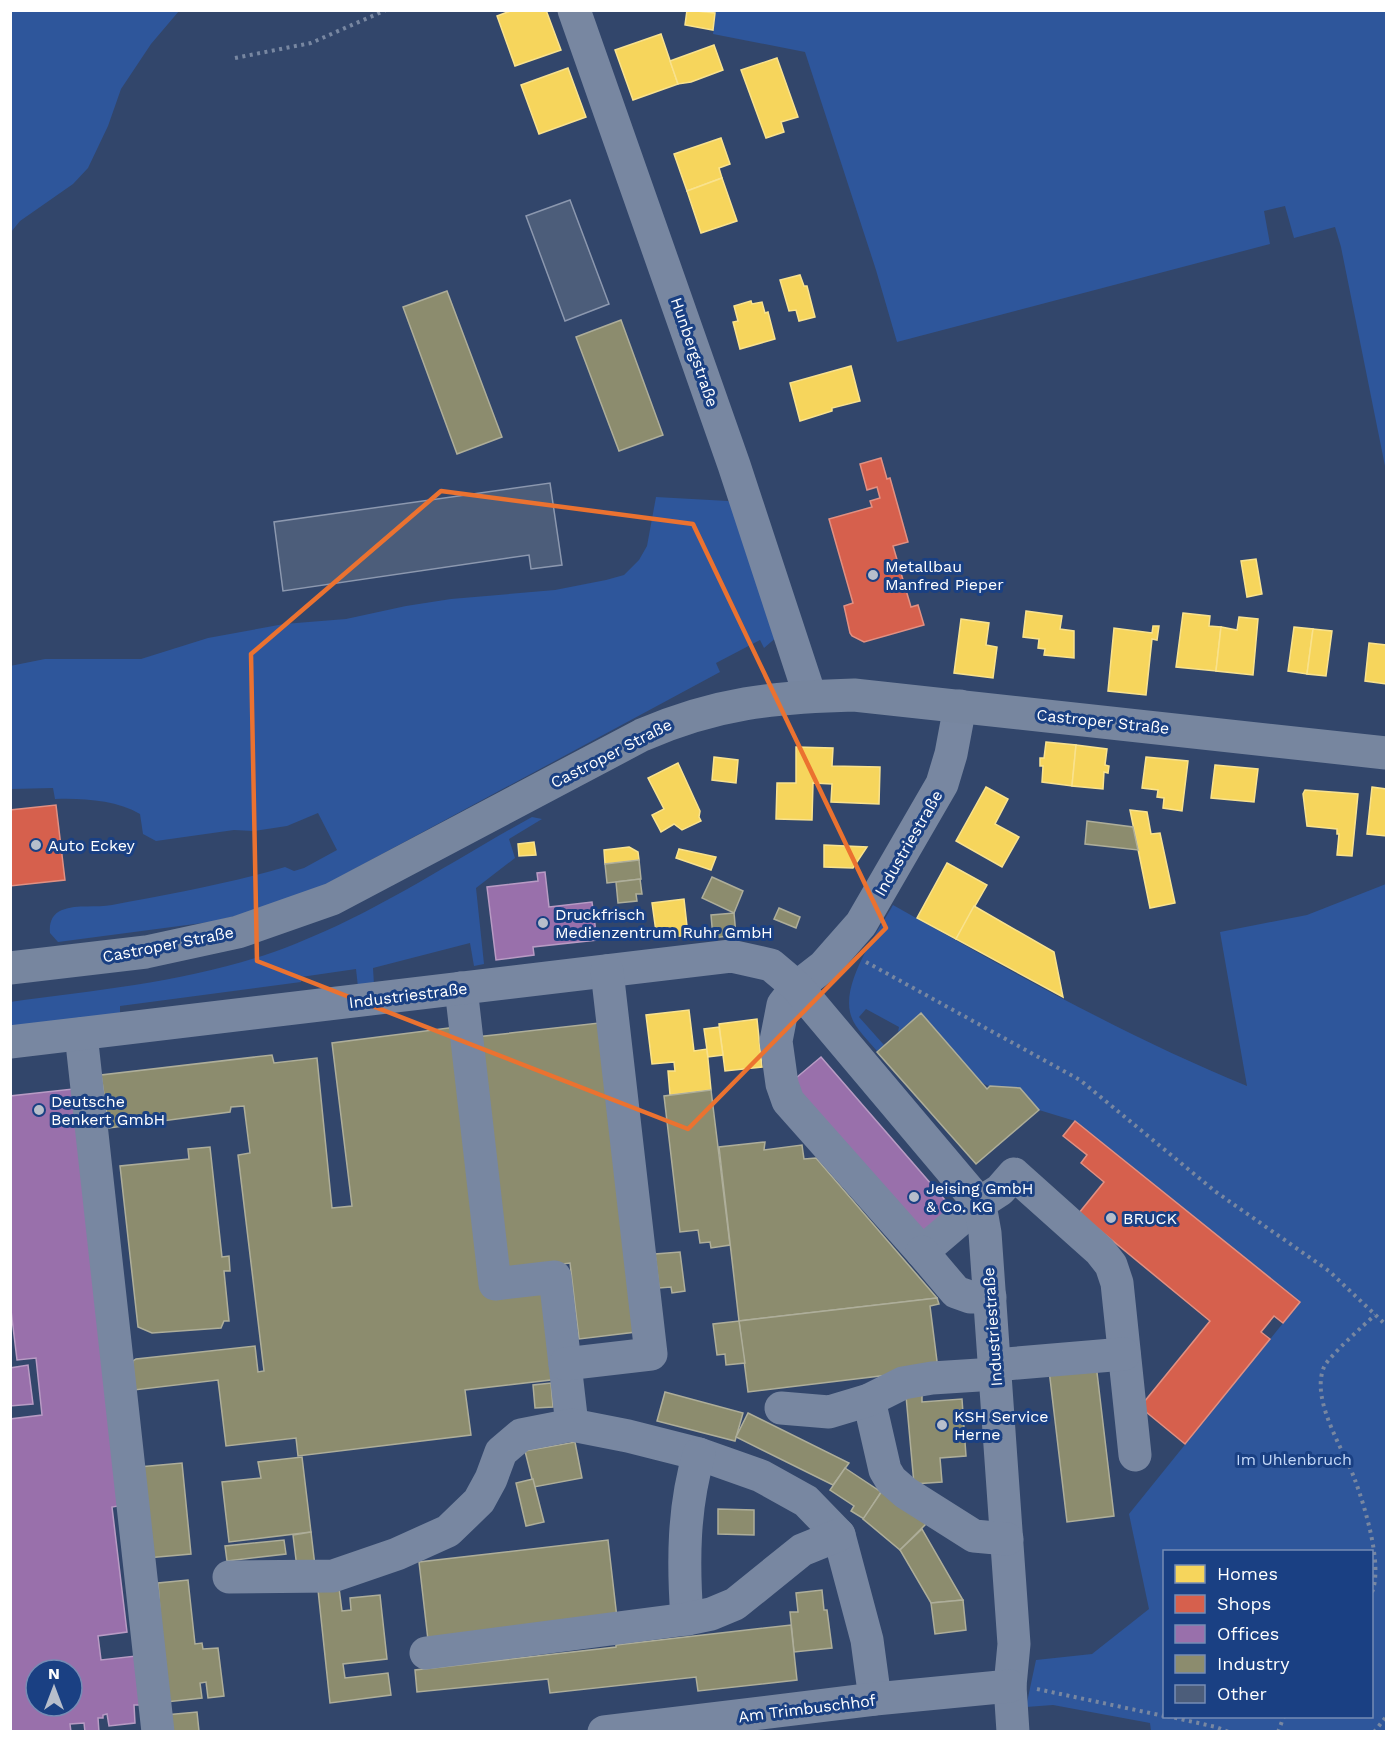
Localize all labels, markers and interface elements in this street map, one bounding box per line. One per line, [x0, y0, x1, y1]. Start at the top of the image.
street label: Hunbergstraße [667, 295, 722, 410]
place label: Metallbau Manfred Pieper [885, 557, 1004, 594]
marker: Metallbau Manfred Pieper [866, 568, 880, 582]
street label: Castroper Straße [1036, 705, 1170, 738]
street label: Castroper Straße [548, 715, 675, 792]
street label: Industriestraße [870, 787, 946, 900]
place label: Auto Eckey [48, 836, 136, 855]
marker: Auto Eckey [29, 838, 43, 852]
place label: Druckfrisch Medienzentrum Ruhr GmbH [555, 905, 773, 942]
marker: Druckfrisch Medienzentrum Ruhr GmbH [536, 916, 550, 930]
street label: Castroper Straße [101, 922, 235, 967]
street label: Industriestraße [348, 979, 468, 1012]
place label: Deutsche Benkert GmbH [51, 1092, 165, 1129]
marker: Deutsche Benkert GmbH [32, 1103, 46, 1117]
place label: Jeising GmbH & Co. KG [926, 1179, 1033, 1216]
marker: Jeising GmbH & Co. KG [907, 1190, 921, 1204]
place label: BRUCK [1123, 1209, 1177, 1228]
marker: BRUCK [1104, 1211, 1118, 1225]
street label: Industriestraße [979, 1267, 1006, 1387]
place label: KSH Service Herne [954, 1407, 1048, 1444]
marker: KSH Service Herne [935, 1418, 949, 1432]
park label: Im Uhlenbruch [1236, 1450, 1352, 1469]
legend [1163, 1550, 1373, 1718]
text: Homes [1217, 1563, 1278, 1584]
text: Shops [1217, 1593, 1271, 1614]
text: Offices [1217, 1623, 1279, 1644]
text: Industry [1217, 1653, 1290, 1674]
north arrow [24, 1658, 84, 1718]
text: N [48, 1664, 60, 1683]
text: Other [1217, 1683, 1267, 1704]
street label: Am Trimbuschhof [737, 1691, 878, 1726]

